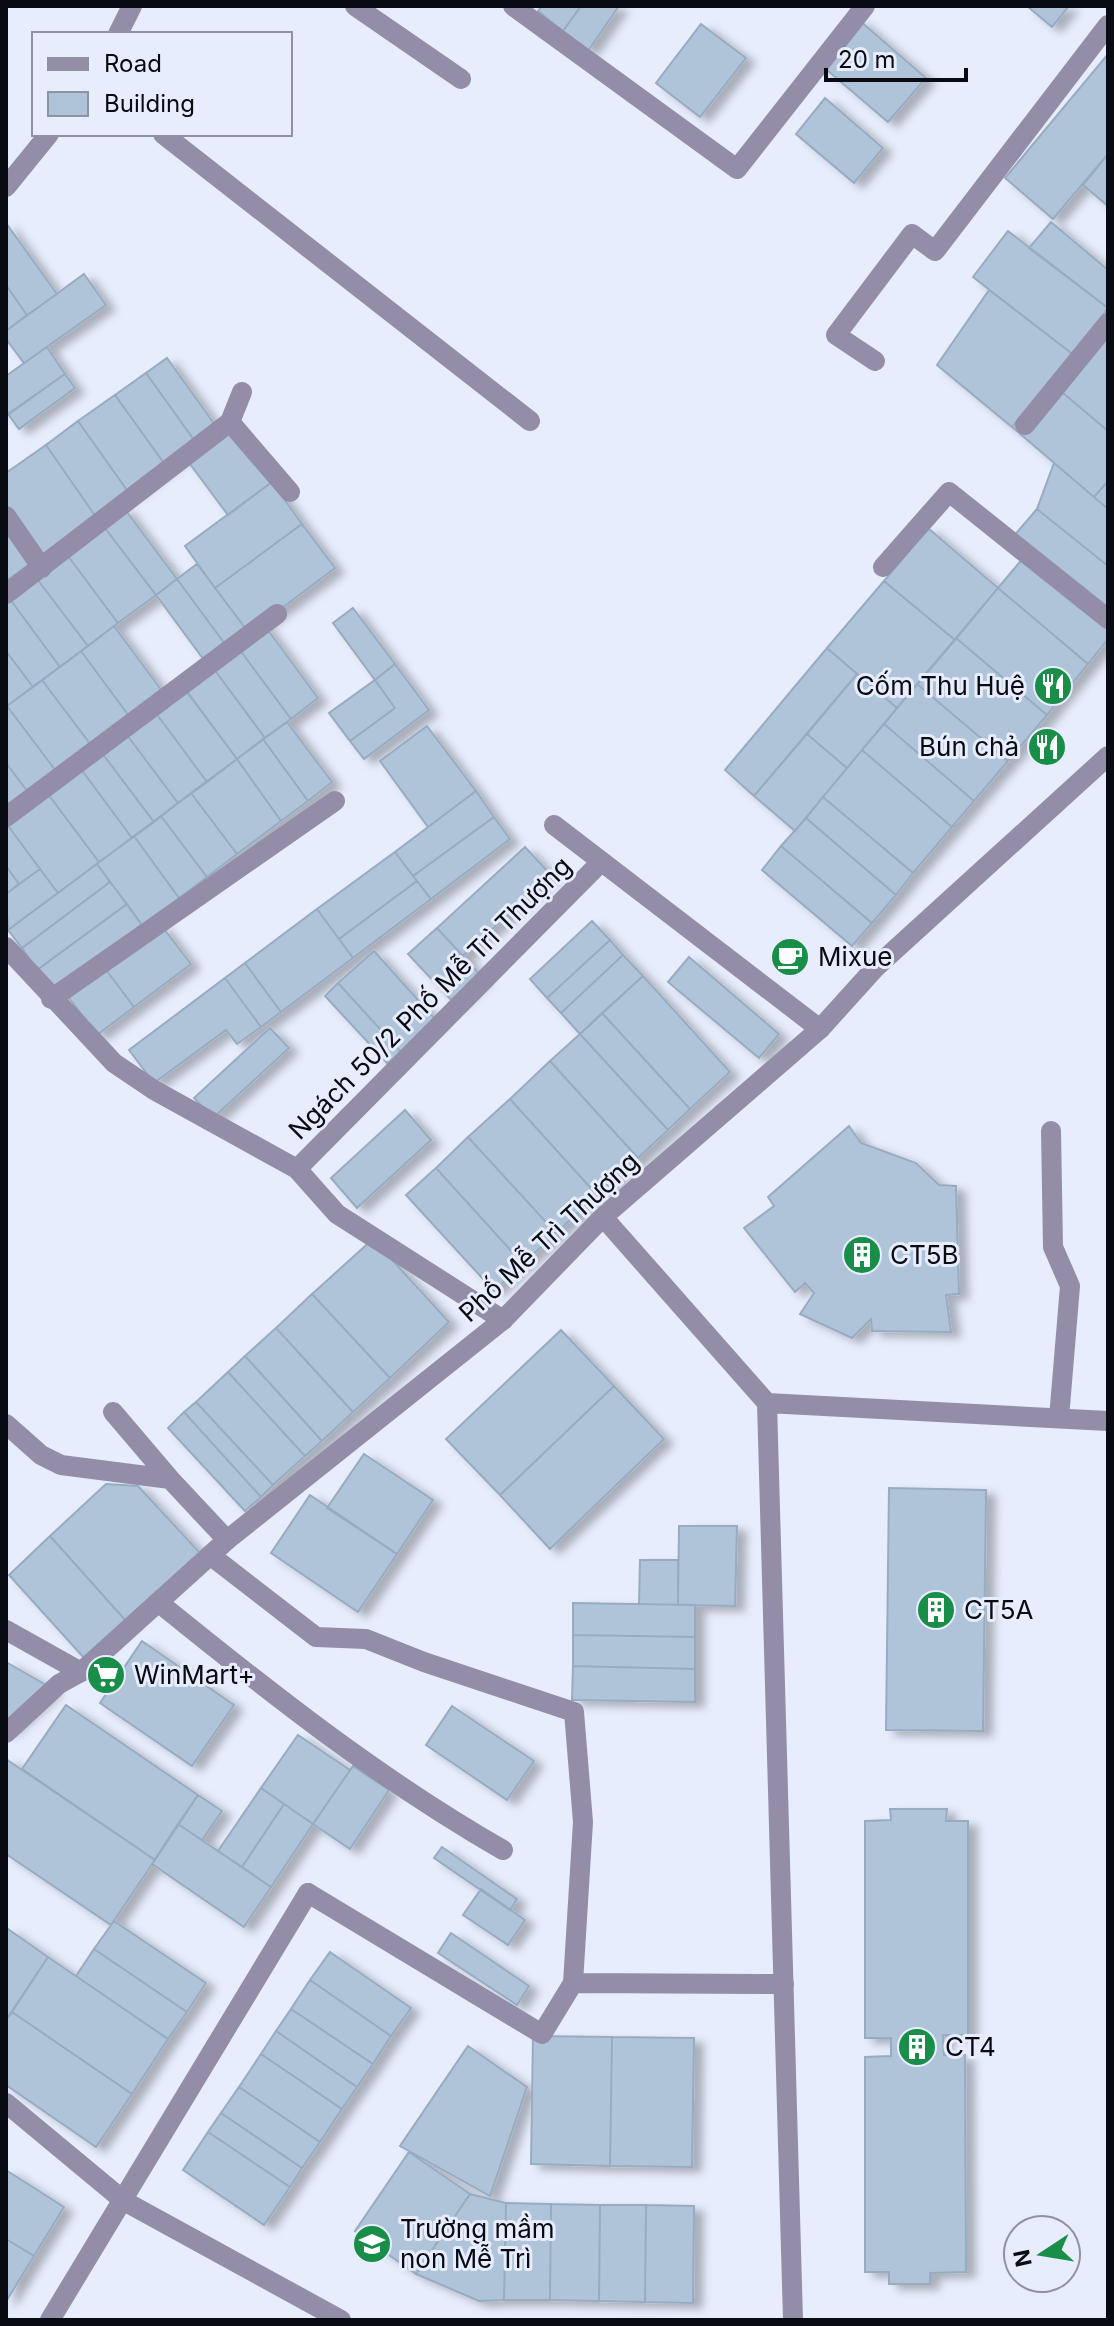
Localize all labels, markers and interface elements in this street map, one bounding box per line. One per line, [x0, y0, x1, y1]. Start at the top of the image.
legend [32, 32, 292, 136]
scale bar [826, 32, 966, 82]
text: 20 m [838, 45, 896, 74]
text: Road [104, 49, 162, 78]
text: Building [104, 89, 195, 118]
restaurant icon: Cốm Thu Huệ [1032, 665, 1074, 707]
place label: Cốm Thu Huệ [856, 670, 1025, 701]
restaurant icon: Bún chả [1026, 726, 1068, 768]
place label: Bún chả [919, 731, 1019, 762]
street label: Ngách 50/2 Phố Mễ Trì Thượng [282, 850, 577, 1145]
cafe icon: Mixue [769, 936, 811, 978]
place label: Mixue [818, 941, 893, 972]
street label: Phố Mễ Trì Thượng [452, 1145, 645, 1328]
building icon: CT5B [841, 1234, 883, 1276]
place label: CT5B [890, 1239, 959, 1270]
building icon: CT5A [915, 1589, 957, 1631]
place label: CT5A [964, 1594, 1034, 1625]
supermarket icon: WinMart+ [85, 1654, 127, 1696]
place label: WinMart+ [134, 1659, 255, 1690]
building icon: CT4 [896, 2026, 938, 2068]
place label: CT4 [945, 2031, 996, 2062]
place label: Trường mầm non Mễ Trì [400, 2213, 555, 2274]
north arrow [1002, 2214, 1082, 2294]
school or university icon: Trường mầm non Mễ Trì [351, 2223, 393, 2265]
text: N [1008, 2247, 1037, 2269]

